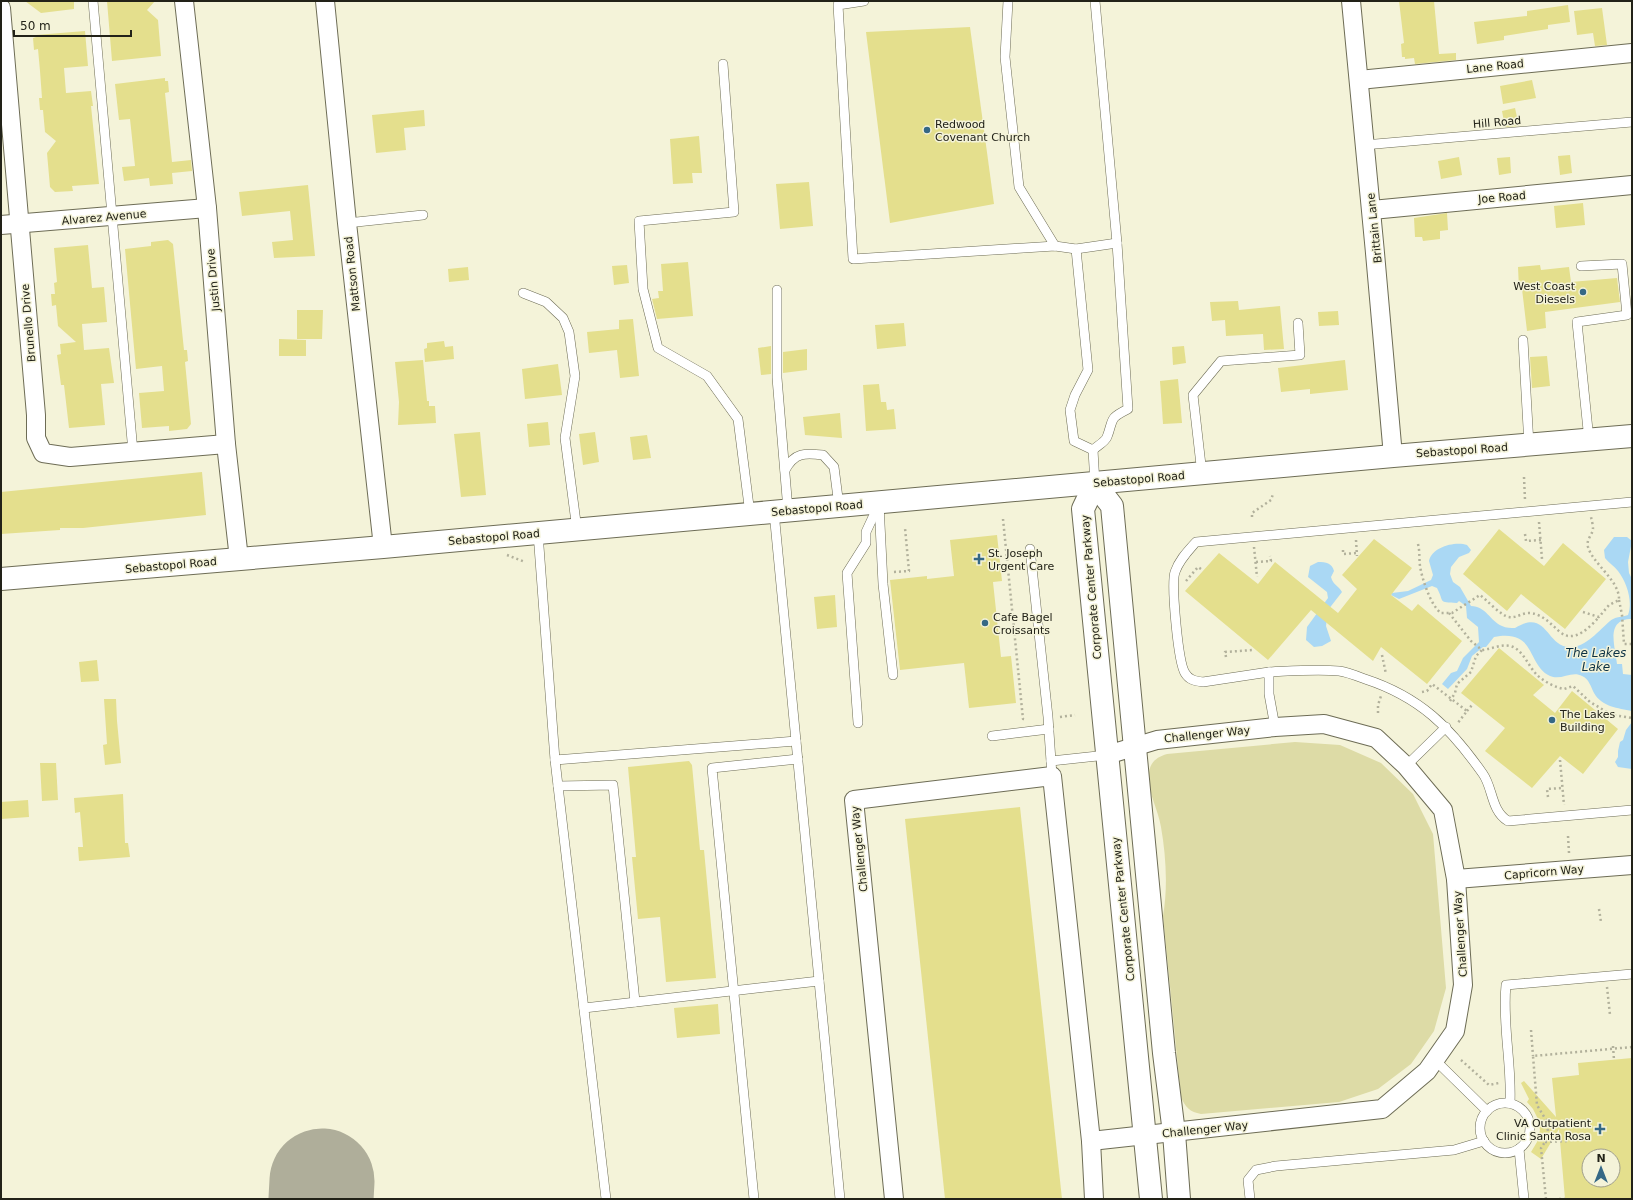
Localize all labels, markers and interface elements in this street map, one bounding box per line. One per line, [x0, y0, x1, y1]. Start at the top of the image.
scale bar [14, 12, 131, 38]
text: 50 m [20, 19, 51, 33]
street label: Lane Road [1466, 57, 1524, 76]
street label: Hill Road [1472, 114, 1522, 131]
place label: Redwood Covenant Church [935, 118, 1030, 144]
marker: Redwood Covenant Church [922, 125, 932, 135]
street label: Joe Road [1477, 189, 1526, 206]
street label: Brittain Lane [1364, 192, 1385, 264]
street label: Alvarez Avenue [61, 207, 147, 228]
street label: Mattson Road [342, 236, 363, 312]
street label: Justin Drive [204, 248, 223, 313]
place label: West Coast Diesels [1513, 280, 1576, 306]
street label: Brunello Drive [19, 283, 38, 363]
marker: West Coast Diesels [1578, 287, 1588, 297]
street label: Sebastopol Road [1416, 441, 1508, 460]
street label: Sebastopol Road [1093, 469, 1185, 490]
street label: Sebastopol Road [771, 498, 863, 519]
street label: Corporate Center Parkway [1079, 514, 1104, 660]
street label: Sebastopol Road [448, 527, 540, 548]
place label: St. Joseph Urgent Care [988, 547, 1055, 573]
marker: St. Joseph Urgent Care [973, 553, 985, 565]
street label: Sebastopol Road [125, 555, 217, 576]
place label: Cafe Bagel Croissants [993, 611, 1053, 637]
marker: Cafe Bagel Croissants [980, 618, 990, 628]
water label: The Lakes Lake [1566, 646, 1626, 674]
place label: The Lakes Building [1559, 708, 1616, 734]
marker: The Lakes Building [1547, 715, 1557, 725]
street label: Challenger Way [1163, 723, 1251, 745]
street label: Challenger Way [848, 805, 870, 893]
street label: Corporate Center Parkway [1109, 836, 1138, 982]
street label: Capricorn Way [1504, 862, 1585, 882]
street label: Challenger Way [1451, 890, 1470, 978]
place label: VA Outpatient Clinic Santa Rosa [1496, 1117, 1592, 1143]
street label: Challenger Way [1161, 1118, 1249, 1140]
marker: VA Outpatient Clinic Santa Rosa [1594, 1123, 1606, 1135]
north arrow [1581, 1148, 1621, 1188]
text: N [1596, 1152, 1606, 1165]

